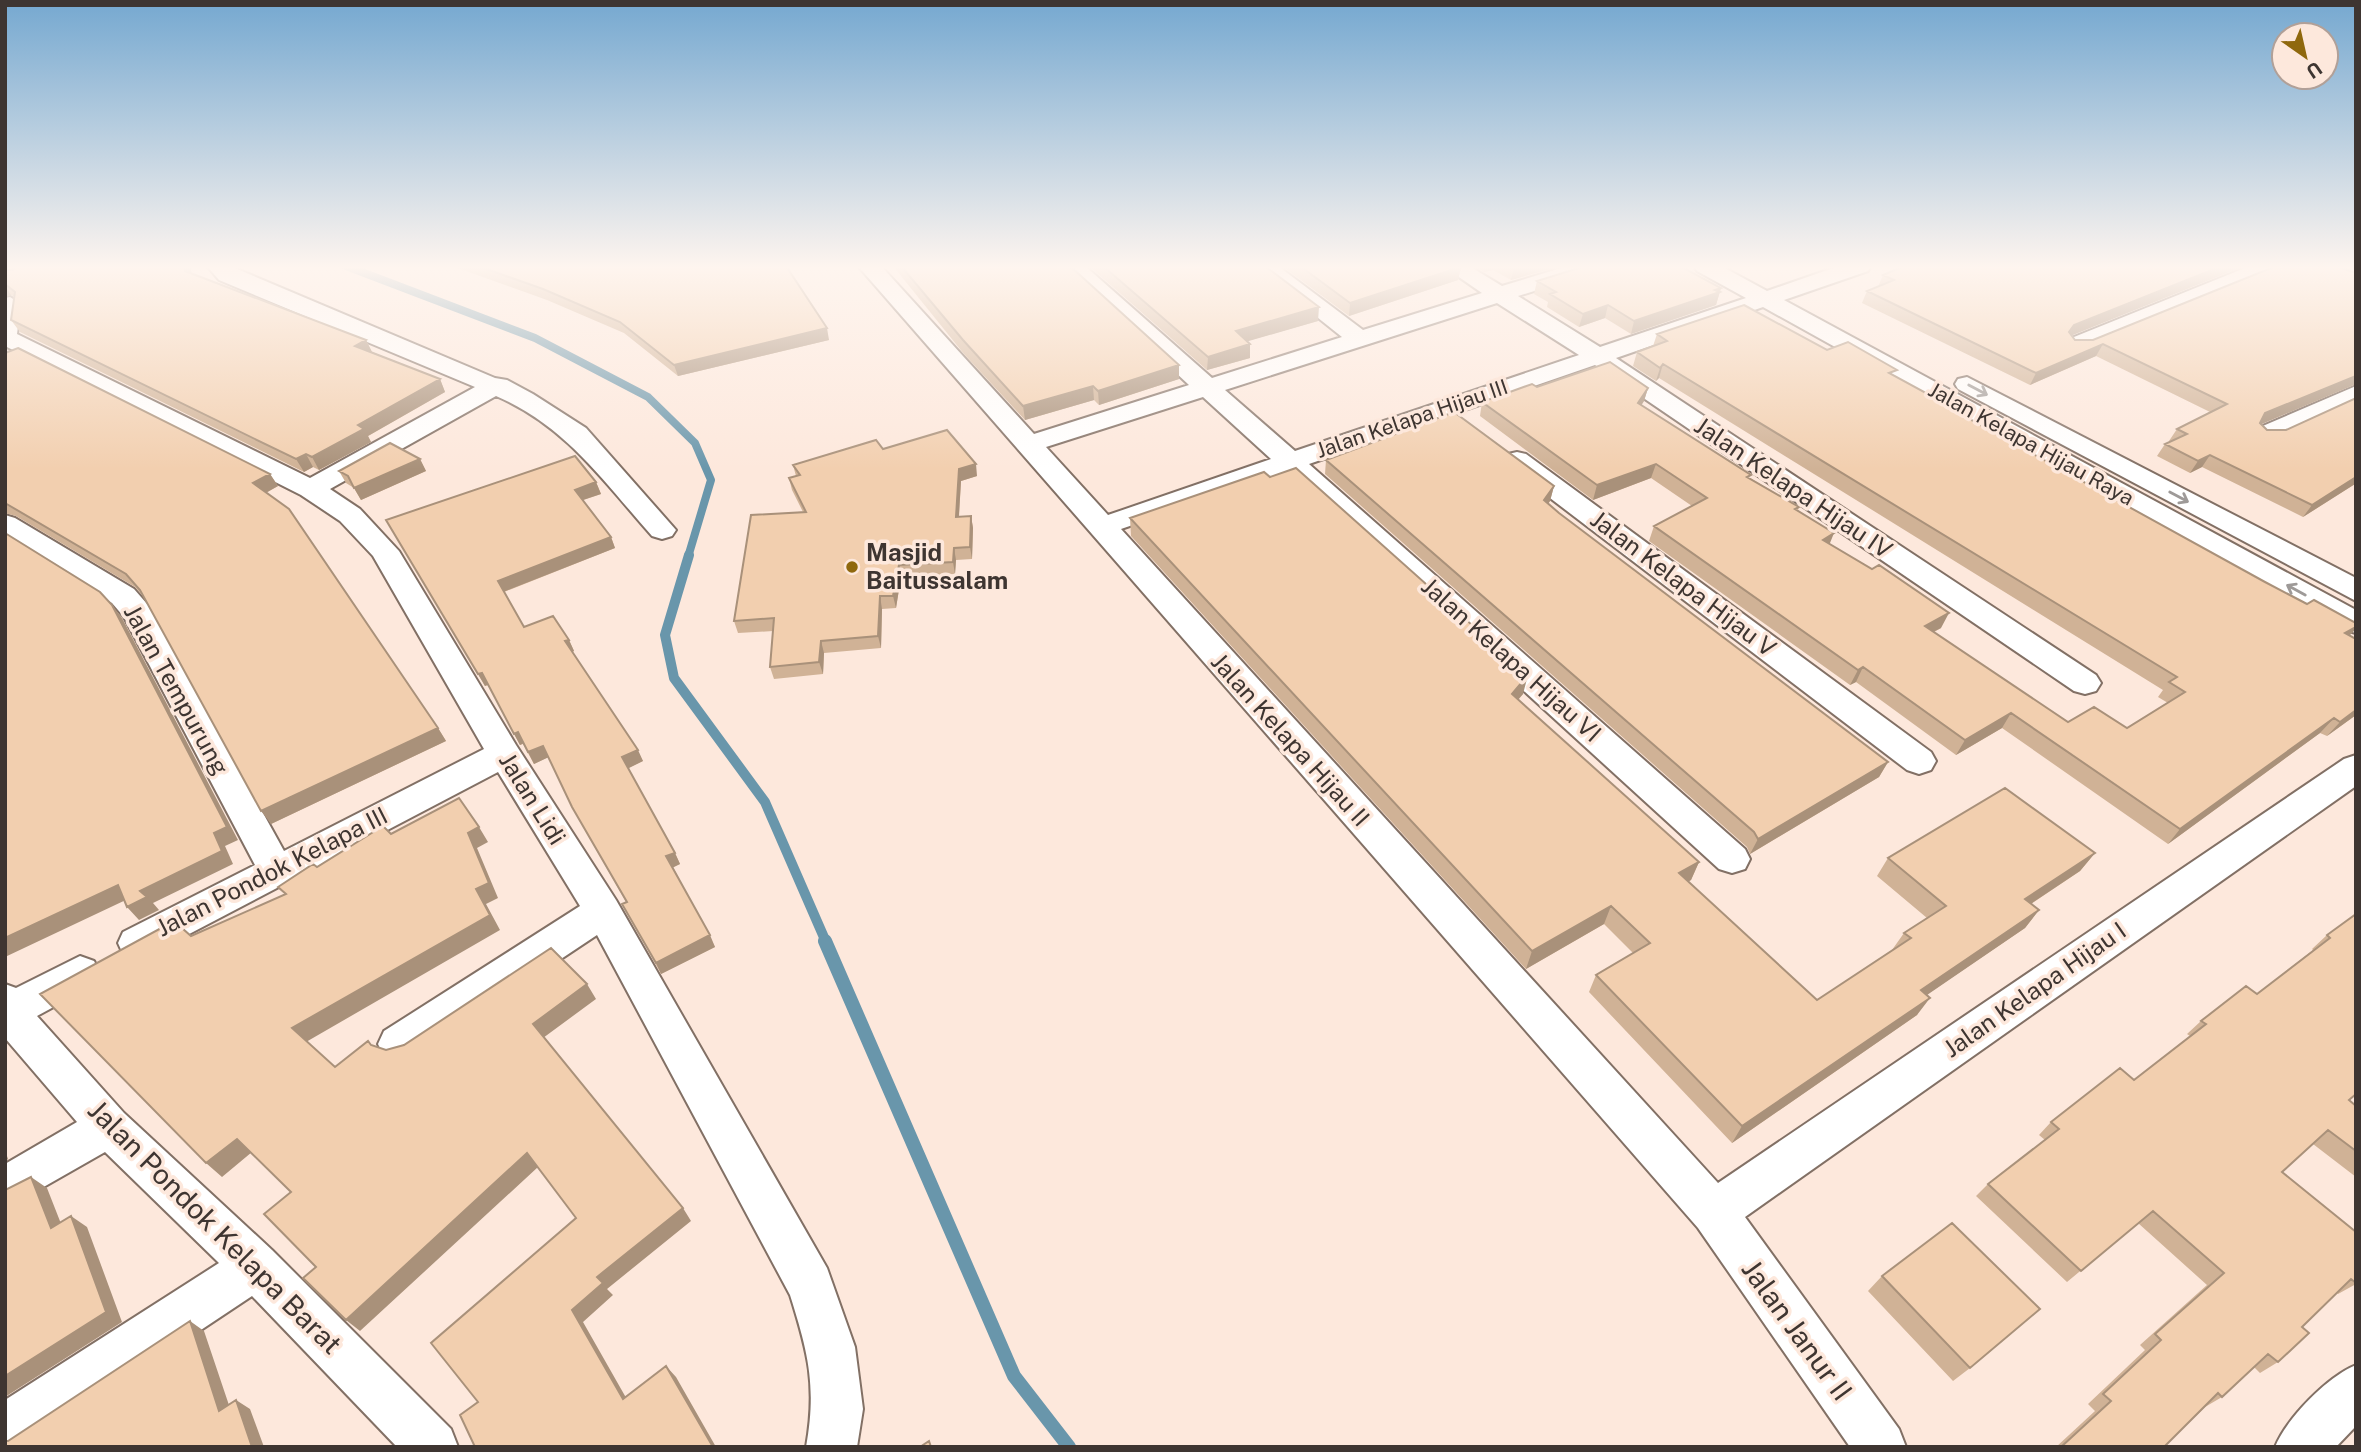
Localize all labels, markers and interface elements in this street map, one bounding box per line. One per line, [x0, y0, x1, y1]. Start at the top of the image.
north arrow [2270, 21, 2340, 91]
text: U [2303, 57, 2326, 83]
street label: Jalan Kelapa Hijau III [1313, 374, 1511, 463]
street label: Jalan Kelapa Hijau Raya [1924, 377, 2138, 510]
one-way arrow [1968, 383, 1988, 397]
street label: Jalan Kelapa Hijau IV [1689, 411, 1898, 564]
one-way arrow [2168, 490, 2189, 504]
street label: Jalan Kelapa Hijau V [1585, 504, 1782, 662]
place label: Masjid Baitussalam [866, 538, 1008, 594]
marker: Masjid Baitussalam [844, 559, 860, 575]
street label: Jalan Kelapa Hijau VI [1416, 571, 1607, 747]
one-way arrow [2286, 583, 2307, 596]
street label: Jalan Tempurung [119, 600, 235, 780]
street label: Jalan Kelapa Hijau II [1206, 647, 1376, 832]
street label: Jalan Lidi [494, 747, 572, 850]
street label: Jalan Pondok Kelapa III [151, 801, 392, 942]
street label: Jalan Kelapa Hijau I [1938, 916, 2131, 1063]
street label: Jalan Pondok Kelapa Barat [82, 1093, 349, 1360]
street label: Jalan Janur II [1735, 1253, 1859, 1406]

